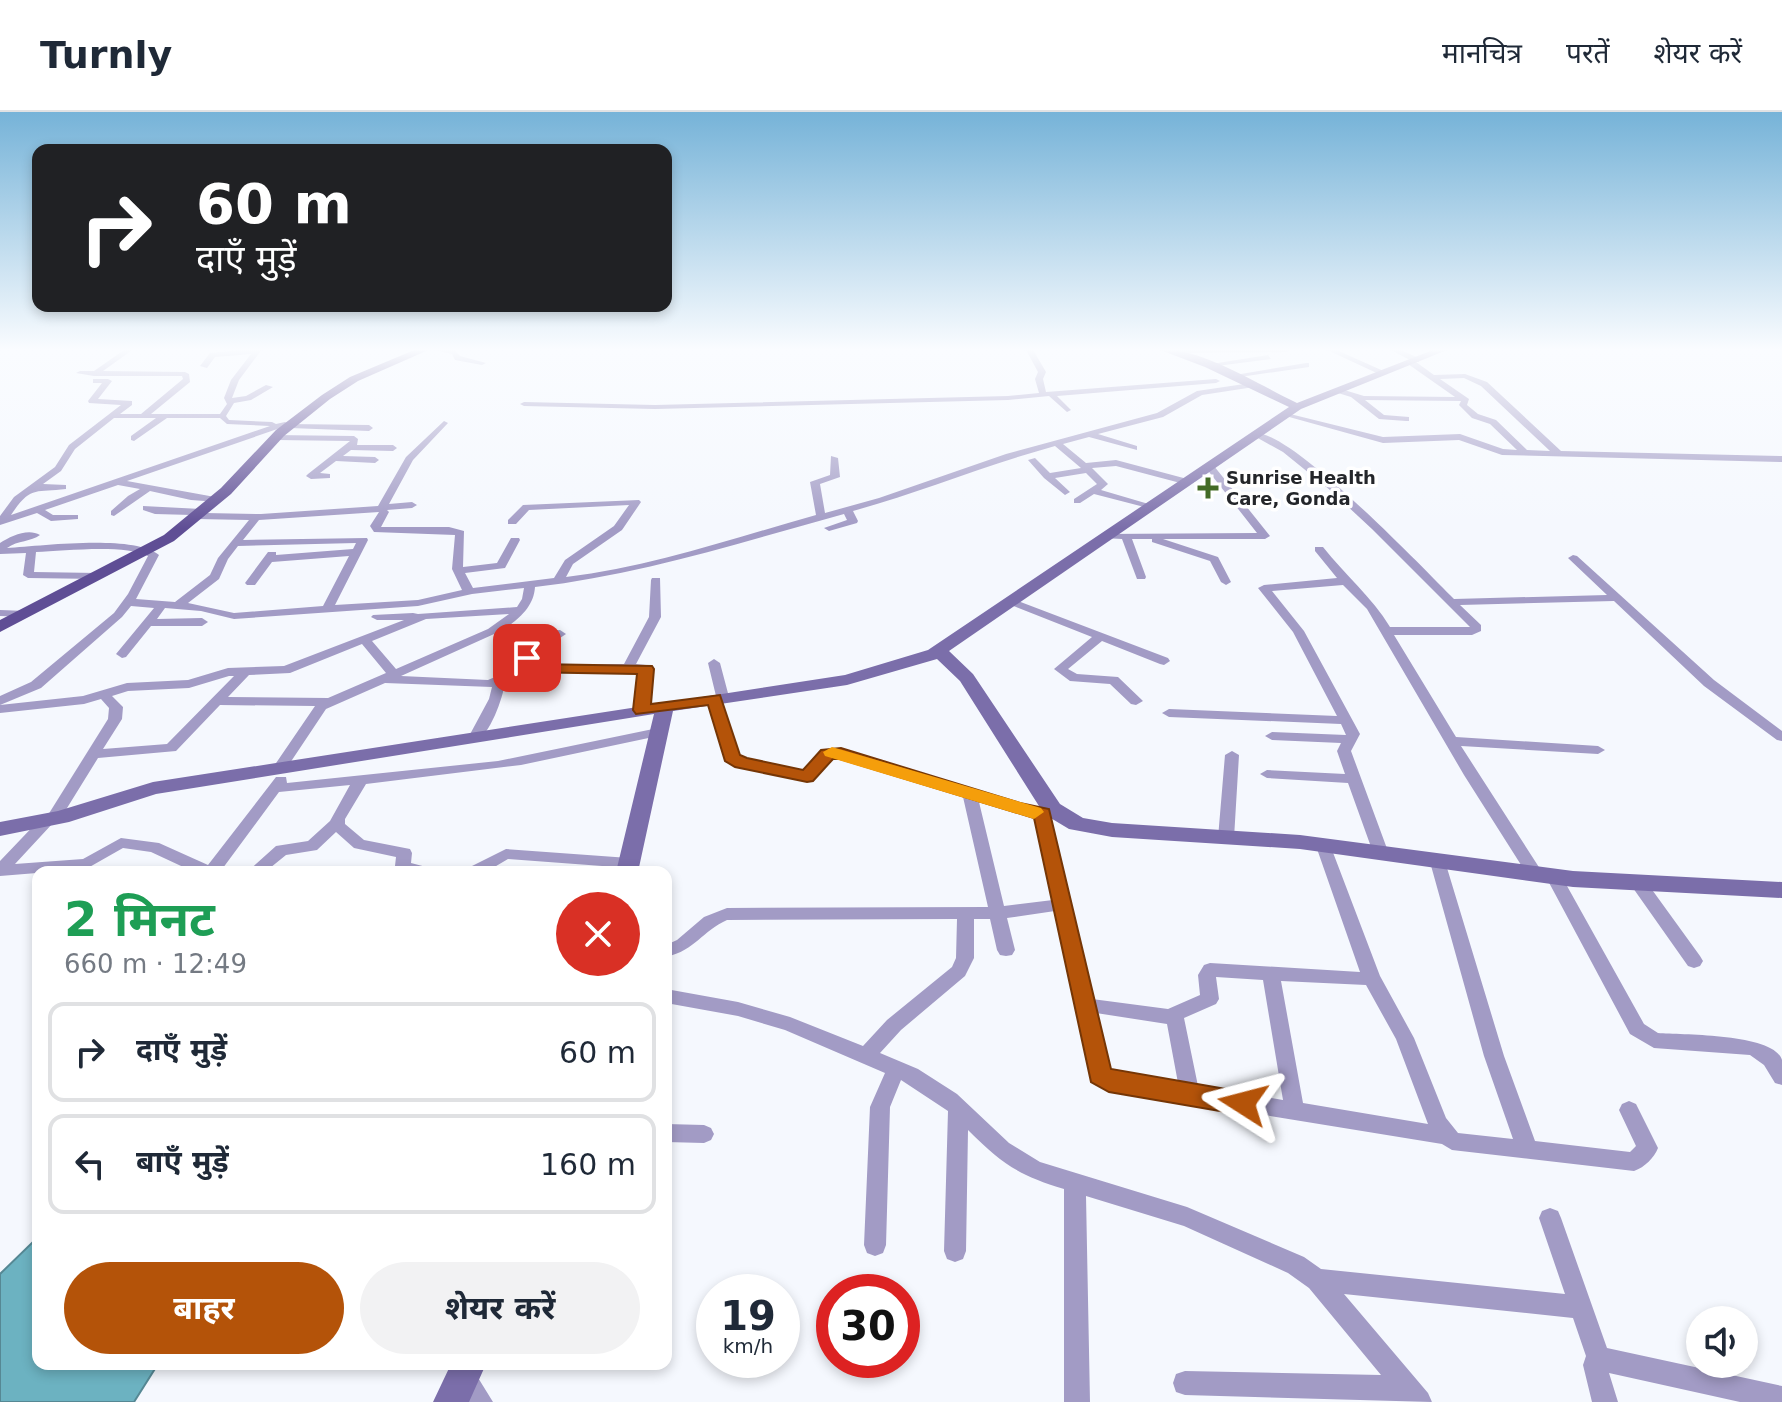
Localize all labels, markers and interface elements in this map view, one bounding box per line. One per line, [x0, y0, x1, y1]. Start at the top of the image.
text: Turnly [40, 33, 172, 77]
text: मानचित्र [1442, 37, 1522, 70]
text: परतें [1566, 37, 1609, 70]
text: शेयर करें [1653, 37, 1742, 70]
text: 60 m [196, 171, 352, 236]
icon: right [64, 176, 168, 280]
text: दाएँ मुड़ें [196, 238, 297, 279]
place label: Sunrise Health Care, Gonda [1226, 467, 1376, 509]
marker: Sunrise Health Care, Gonda [1197, 477, 1219, 499]
pin [493, 624, 561, 692]
icon: arrive [505, 636, 549, 680]
text: 2 मिनट [64, 891, 215, 947]
button: close [556, 892, 640, 976]
text: 660 m · 12:49 [64, 949, 247, 979]
icon: right [68, 1030, 112, 1074]
text: दाएँ मुड़ें [136, 1032, 227, 1067]
text: 60 m [559, 1035, 636, 1070]
position arrow [1201, 1061, 1285, 1145]
icon: left [68, 1142, 112, 1186]
text: बाएँ मुड़ें [136, 1144, 229, 1179]
text: 160 m [540, 1147, 636, 1182]
button: बाहर [64, 1262, 344, 1354]
button: शेयर करें [360, 1262, 640, 1354]
speed limit sign: 30 [816, 1274, 920, 1378]
text: 19 [720, 1293, 776, 1339]
map controls [1686, 1306, 1758, 1378]
button: sound [1686, 1306, 1758, 1378]
text: km/h [723, 1334, 773, 1358]

